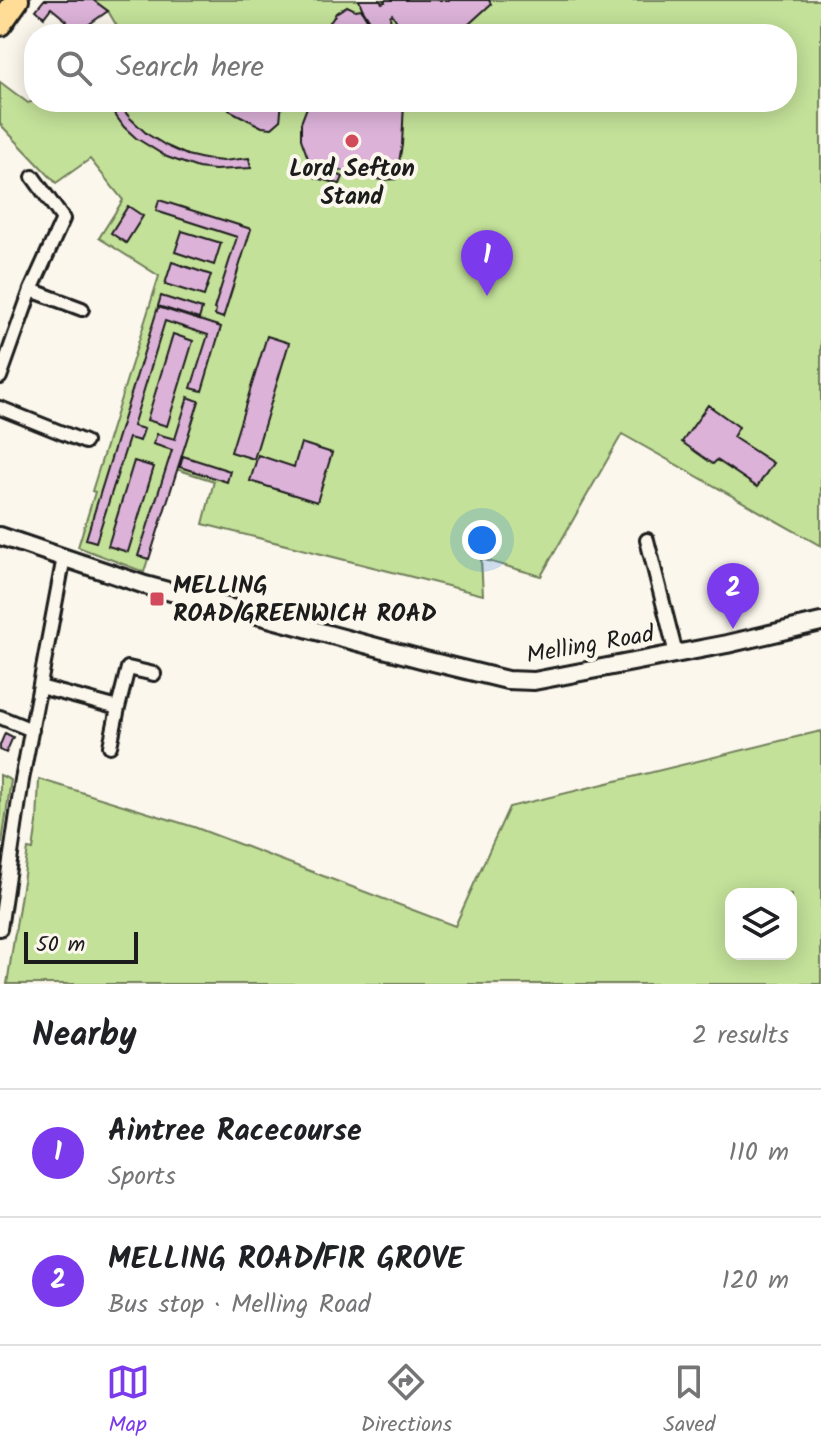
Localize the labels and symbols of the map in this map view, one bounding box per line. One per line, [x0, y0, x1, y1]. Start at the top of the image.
marker: Lord Sefton Stand [343, 132, 361, 150]
place label: Lord Sefton Stand [289, 150, 415, 217]
pin: 1 [461, 230, 513, 296]
your location [462, 520, 502, 560]
pin: 2 [707, 563, 759, 629]
place label: MELLING ROAD/GREENWICH ROAD [173, 567, 437, 634]
marker: MELLING ROAD/GREENWICH ROAD [148, 590, 166, 608]
street label: Melling Road [523, 615, 658, 676]
scale bar [24, 928, 138, 964]

